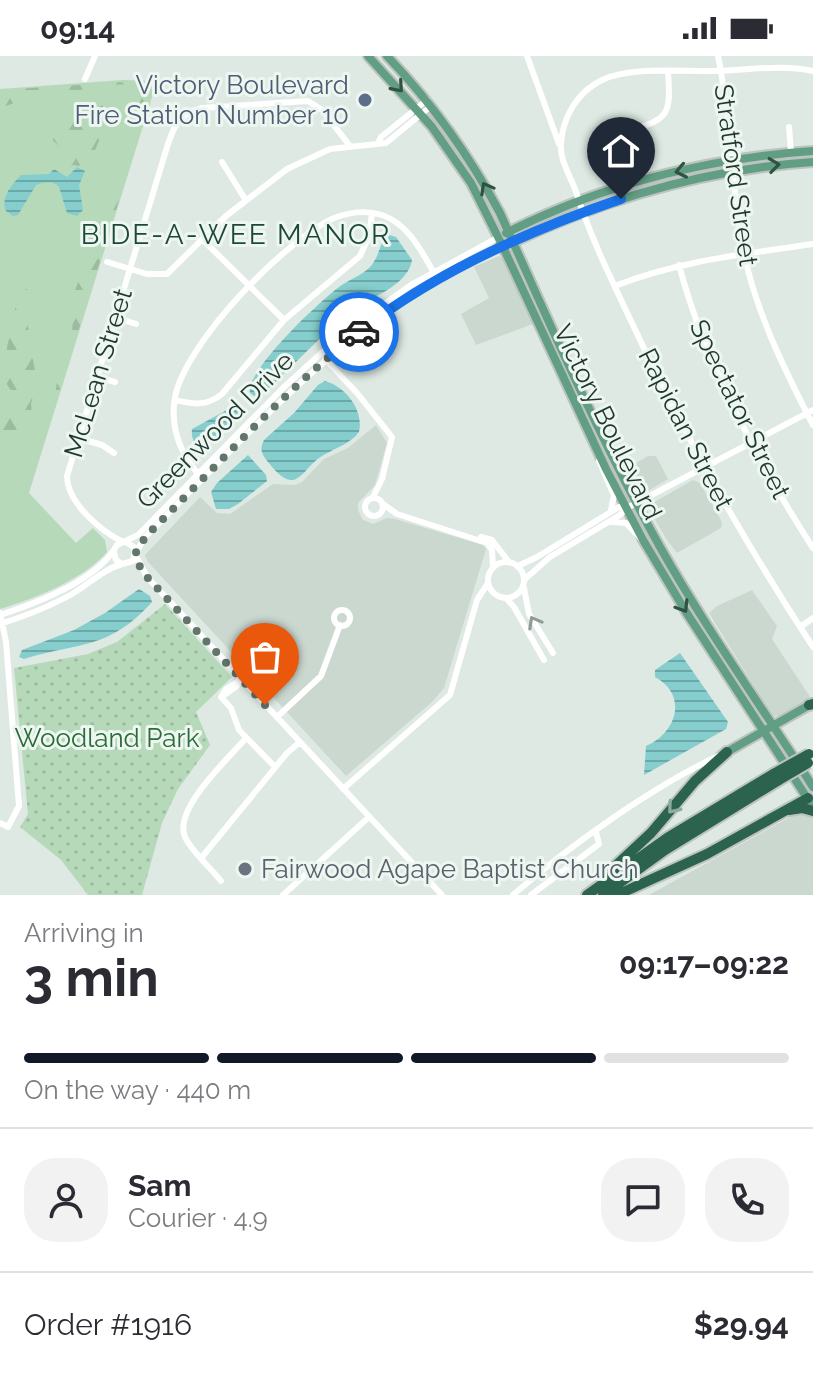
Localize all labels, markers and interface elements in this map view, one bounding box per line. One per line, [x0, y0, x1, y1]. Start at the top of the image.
text: 09:14 [40, 11, 115, 46]
place label: Victory Boulevard Fire Station Number 10 [75, 70, 349, 130]
one-way arrow [388, 78, 403, 92]
street label: Stratford Street [708, 82, 764, 268]
marker: Victory Boulevard Fire Station Number 10 [356, 91, 374, 109]
pin [587, 117, 655, 199]
icon: home [599, 129, 643, 173]
one-way arrow [768, 157, 781, 174]
one-way arrow [674, 162, 688, 179]
one-way arrow [481, 182, 496, 196]
district label: BIDE-A-WEE MANOR [81, 218, 391, 251]
street label: McLean Street [58, 285, 138, 461]
courier [319, 292, 399, 372]
icon: car [337, 310, 381, 354]
street label: Spectator Street [684, 315, 796, 504]
street label: Victory Boulevard [548, 319, 668, 525]
street label: Rapidan Street [632, 343, 740, 515]
street label: Greenwood Drive [130, 345, 300, 515]
one-way arrow [673, 598, 688, 613]
one-way arrow [528, 616, 544, 631]
pin [231, 623, 299, 705]
icon: bag [243, 635, 287, 679]
park label: Woodland Park [15, 723, 200, 753]
one-way arrow [668, 799, 683, 813]
place label: Fairwood Agape Baptist Church [261, 854, 639, 884]
marker: Fairwood Agape Baptist Church [236, 860, 254, 878]
text: Arriving in [24, 918, 144, 948]
text: 09:17–09:22 [619, 946, 789, 981]
text: 3 min [24, 947, 159, 1008]
text: On the way · 440 m [24, 1075, 251, 1105]
button: person [24, 1158, 108, 1242]
button: chat [601, 1158, 685, 1242]
button: phone [705, 1158, 789, 1242]
text: Sam [128, 1168, 191, 1203]
text: Courier · 4.9 [128, 1203, 268, 1233]
text: Order #1916 [24, 1307, 192, 1342]
text: $29.94 [694, 1307, 789, 1342]

